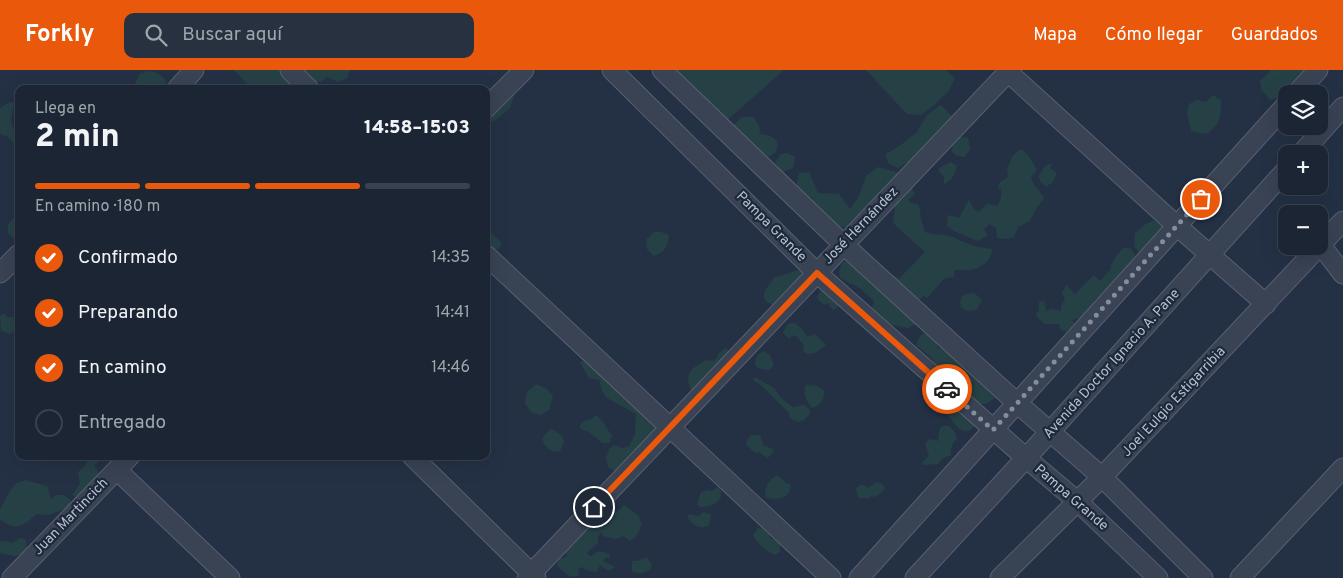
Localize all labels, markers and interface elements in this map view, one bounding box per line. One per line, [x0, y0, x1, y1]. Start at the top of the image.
search box [124, 13, 474, 58]
text: Forkly [25, 20, 94, 50]
icon: search [142, 21, 170, 49]
text: Buscar aquí [182, 23, 282, 47]
text: Mapa [1033, 24, 1077, 47]
text: Cómo llegar [1105, 24, 1203, 47]
text: Guardados [1231, 24, 1318, 47]
map controls [1278, 85, 1328, 255]
button: layers [1278, 85, 1328, 135]
text: Llega en [35, 99, 96, 119]
text: 14:58–15:03 [364, 116, 470, 140]
text: 2 min [35, 118, 120, 158]
button: + [1278, 145, 1328, 195]
pin [1180, 178, 1222, 220]
street label: José Hernández [820, 184, 902, 268]
icon: bag [1187, 185, 1215, 213]
street label: Pampa Grande [732, 188, 810, 266]
text: En camino · 180 m [35, 197, 160, 217]
button: − [1278, 205, 1328, 255]
icon: check [35, 244, 63, 272]
text: Confirmado [78, 246, 178, 270]
text: 14:35 [431, 248, 470, 268]
street label: Avenida Doctor Ignacio A. Pane [1040, 286, 1184, 442]
icon: check [35, 299, 63, 327]
text: Preparando [78, 301, 178, 325]
text: 14:41 [435, 303, 470, 323]
street label: Joel Eulgio Estigarribia [1119, 343, 1229, 461]
icon: check [35, 354, 63, 382]
text: En camino [78, 356, 167, 380]
text: 14:46 [431, 358, 470, 378]
courier [922, 364, 972, 414]
icon: car [933, 375, 961, 403]
text: Entregado [78, 411, 166, 435]
street label: Pampa Grande [1030, 461, 1112, 535]
street label: Juan Martincich [30, 475, 112, 559]
pin [573, 486, 615, 528]
icon: home [580, 493, 608, 521]

